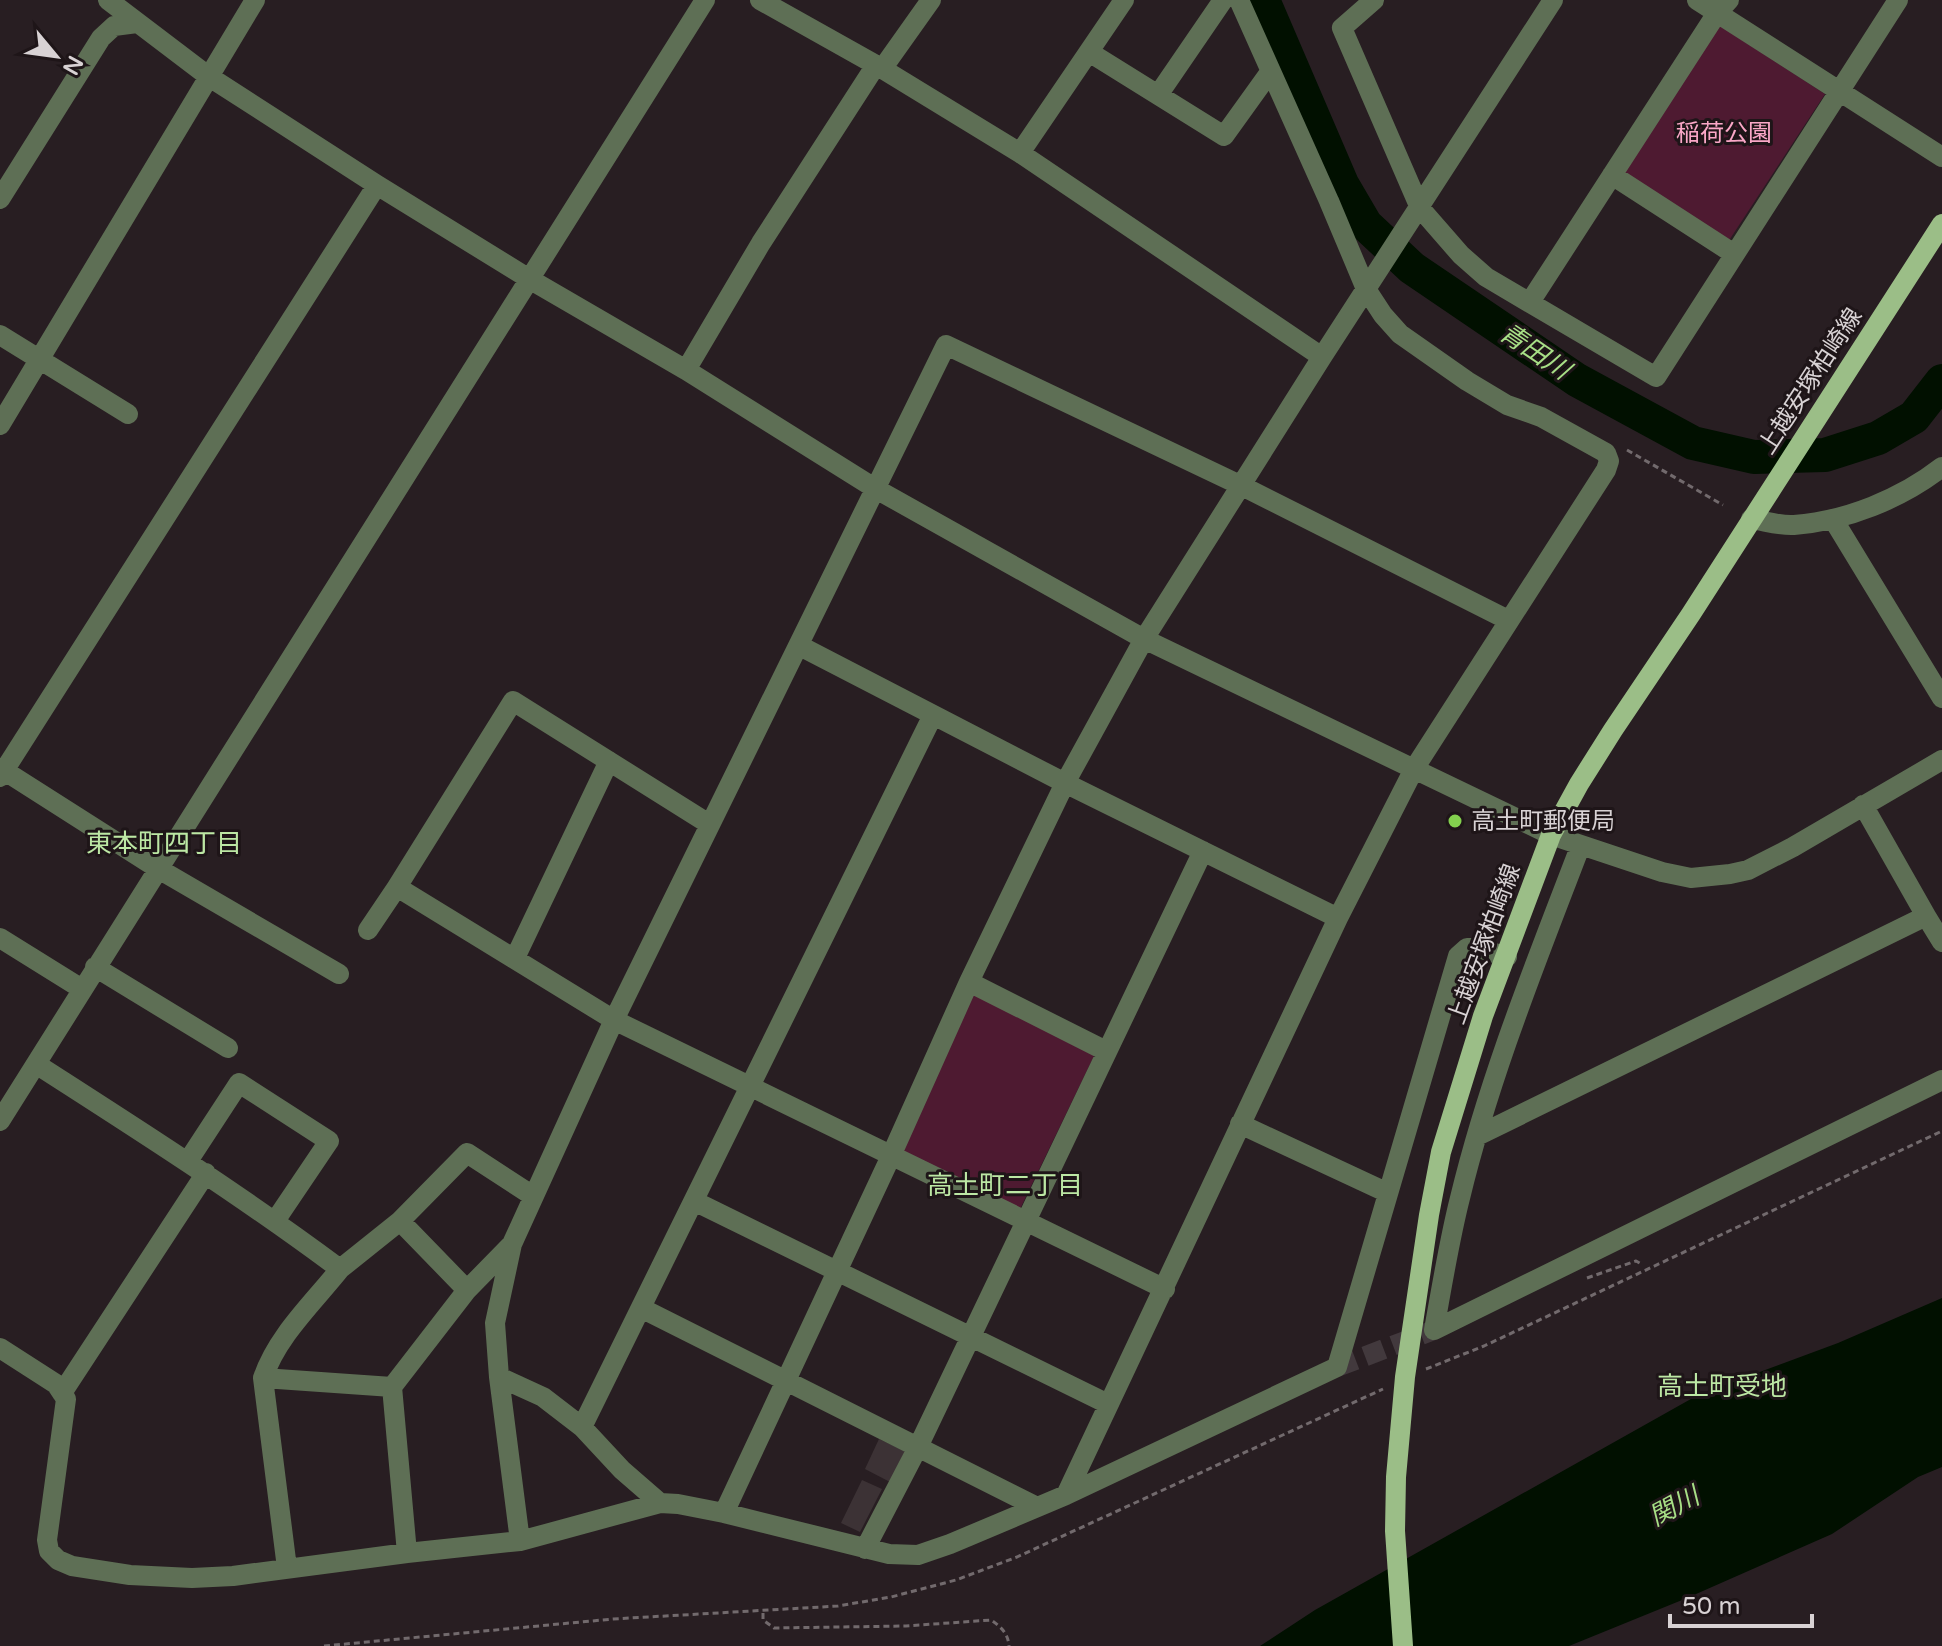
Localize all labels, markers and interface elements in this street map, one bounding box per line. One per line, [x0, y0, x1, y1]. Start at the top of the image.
north arrow [16, 16, 96, 96]
text: N [57, 51, 88, 79]
park label: 稲荷公園 [1676, 119, 1772, 148]
street label: 上越安塚柏崎線 [1753, 303, 1868, 460]
water label: 青田川 [1494, 317, 1578, 388]
place label: 高土町郵便局 [1471, 807, 1615, 836]
marker: 高土町郵便局 [1446, 812, 1464, 830]
district label: 東本町四丁目 [86, 828, 242, 859]
street label: 上越安塚柏崎線 [1442, 860, 1527, 1028]
district label: 高土町二丁目 [927, 1170, 1083, 1201]
district label: 高土町受地 [1657, 1371, 1787, 1402]
water label: 関川 [1644, 1479, 1707, 1532]
scale bar [1670, 1578, 1812, 1628]
text: 50 m [1682, 1592, 1740, 1621]

